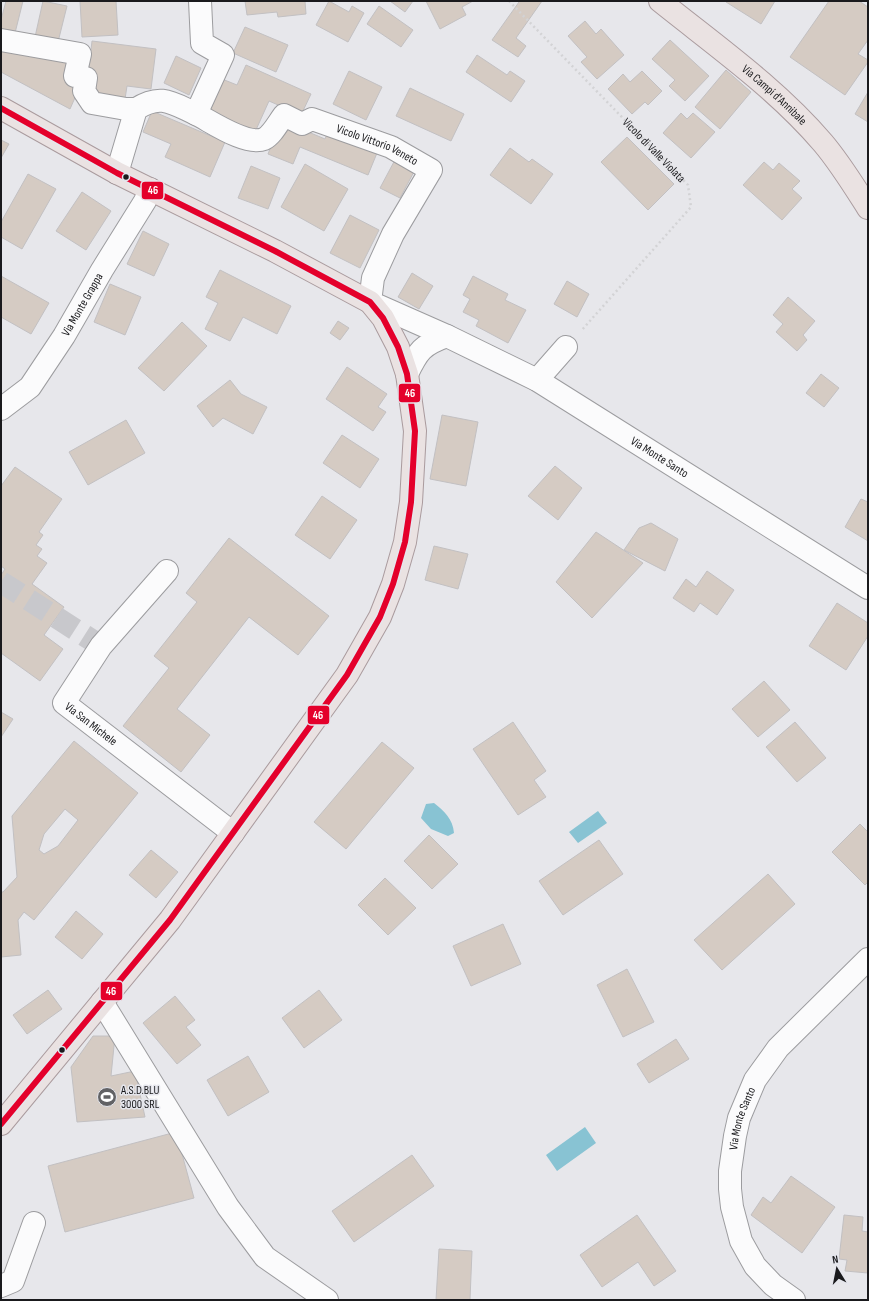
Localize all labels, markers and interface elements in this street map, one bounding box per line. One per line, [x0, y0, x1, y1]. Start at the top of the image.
street label: Via Campi d'Annibale [739, 62, 810, 129]
street label: Vicolo di Valle Violata [619, 115, 689, 186]
street label: Vicolo Vittorio Veneto [334, 121, 420, 169]
unlabelled marker [121, 172, 131, 182]
line badge: 46 [141, 181, 164, 200]
text: 46 [148, 184, 158, 197]
street label: Via Monte Grappa [58, 270, 107, 339]
line badge: 46 [398, 383, 421, 403]
text: 46 [405, 387, 415, 400]
street label: Via Monte Santo [628, 434, 691, 481]
street label: Via San Michele [62, 699, 120, 749]
line badge: 46 [307, 705, 330, 725]
text: 46 [313, 709, 323, 722]
line badge: 46 [100, 981, 123, 1001]
text: 46 [106, 985, 116, 998]
unlabelled marker [57, 1045, 67, 1055]
place label: A.S.D.BLU 3000 SRL [120, 1083, 160, 1112]
street label: Via Monte Santo [726, 1085, 759, 1151]
sports icon: A.S.D.BLU 3000 SRL [96, 1086, 118, 1108]
north arrow [817, 1249, 857, 1289]
text: N [831, 1253, 839, 1267]

